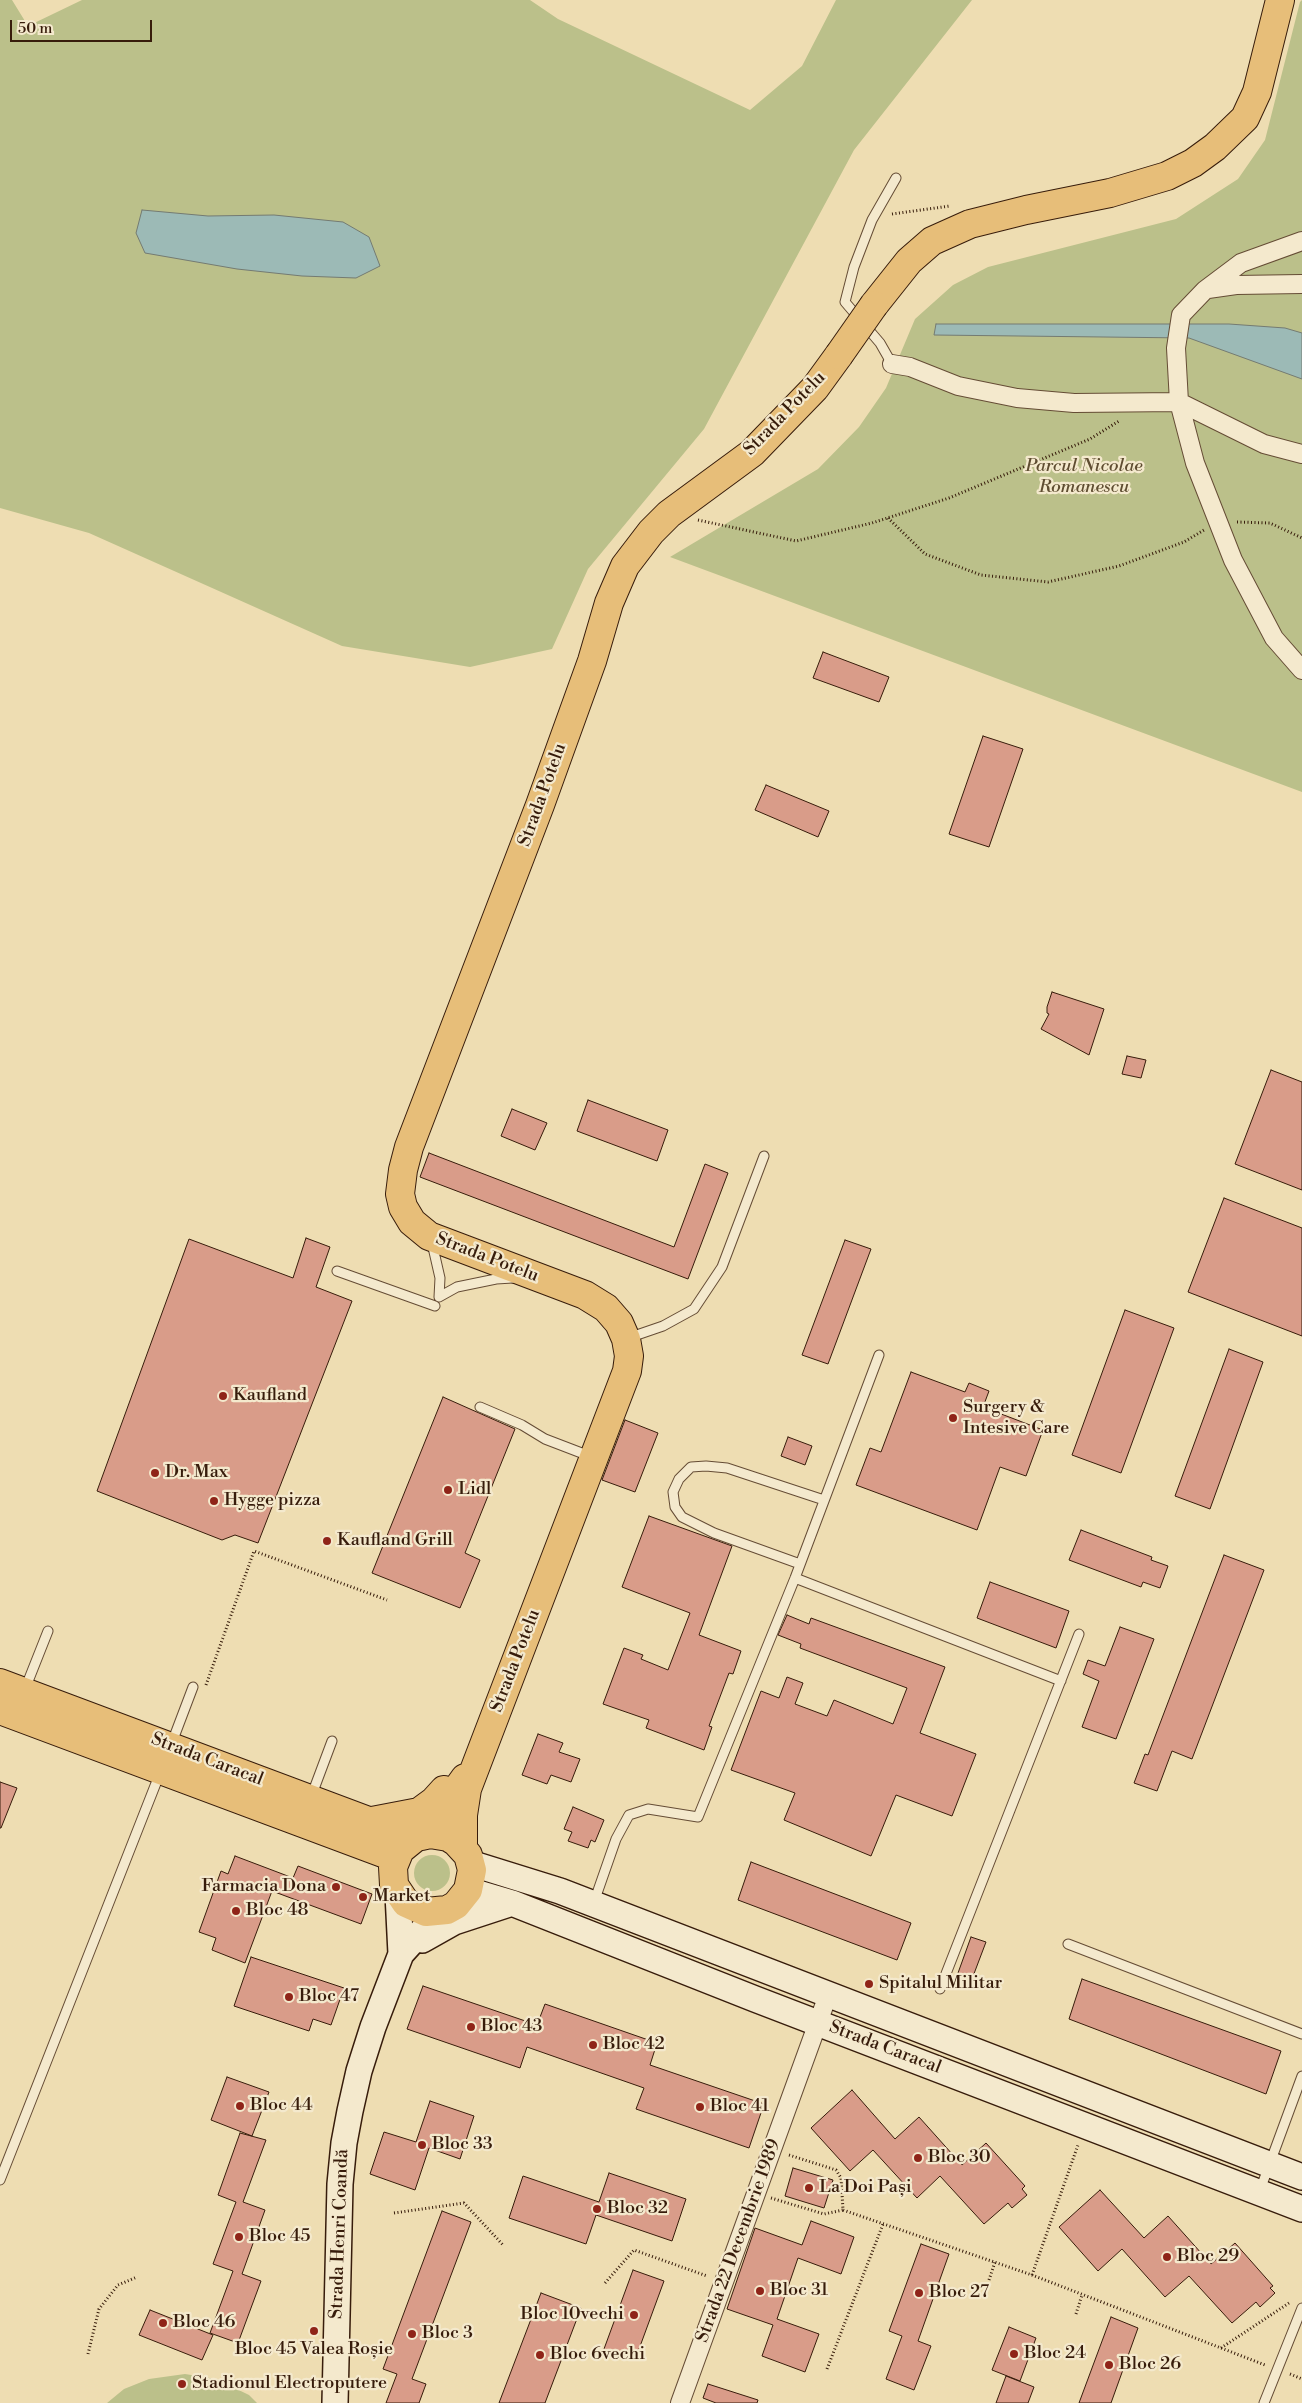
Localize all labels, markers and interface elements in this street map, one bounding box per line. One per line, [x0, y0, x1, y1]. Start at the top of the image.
scale bar [12, 10, 155, 42]
text: 50 m [18, 19, 52, 38]
street label: Strada Potelu [740, 367, 830, 461]
park label: Parcul Nicolae Romanescu [1025, 456, 1143, 498]
street label: Strada Potelu [514, 740, 572, 850]
street label: Strada Potelu [432, 1228, 542, 1288]
place label: Kaufland [233, 1385, 307, 1407]
marker: Kaufland [217, 1390, 229, 1402]
place label: Surgery & Intesive Care [963, 1397, 1069, 1440]
marker: Surgery & Intesive Care [947, 1412, 959, 1424]
place label: Dr. Max [165, 1462, 228, 1484]
marker: Dr. Max [149, 1467, 161, 1479]
place label: Lidl [458, 1479, 491, 1501]
marker: Lidl [442, 1484, 454, 1496]
place label: Hygge pizza [224, 1490, 321, 1512]
marker: Hygge pizza [208, 1495, 220, 1507]
place label: Kaufland Grill [337, 1530, 453, 1552]
marker: Kaufland Grill [321, 1535, 333, 1547]
street label: Strada Potelu [486, 1606, 546, 1716]
street label: Strada Caracal [148, 1729, 266, 1791]
place label: Farmacia Dona [201, 1876, 326, 1898]
marker: Farmacia Dona [330, 1881, 342, 1893]
place label: Market [373, 1886, 430, 1908]
marker: Market [357, 1891, 369, 1903]
place label: Bloc 48 [246, 1900, 309, 1922]
marker: Bloc 48 [230, 1905, 242, 1917]
place label: Spitalul Militar [879, 1973, 1002, 1995]
marker: Spitalul Militar [863, 1978, 875, 1990]
place label: Bloc 47 [299, 1986, 359, 2008]
marker: Bloc 47 [283, 1991, 295, 2003]
place label: Bloc 43 [481, 2016, 543, 2038]
street label: Strada Caracal [826, 2017, 944, 2079]
marker: Bloc 43 [465, 2021, 477, 2033]
place label: Bloc 42 [603, 2034, 665, 2056]
marker: Bloc 42 [587, 2039, 599, 2051]
place label: Bloc 44 [250, 2095, 313, 2117]
place label: Bloc 41 [710, 2096, 769, 2118]
marker: Bloc 44 [234, 2100, 246, 2112]
marker: Bloc 41 [694, 2101, 706, 2113]
place label: Bloc 33 [432, 2134, 493, 2156]
street label: Strada 22 Decembrie 1989 [692, 2136, 786, 2346]
marker: Bloc 33 [416, 2139, 428, 2151]
place label: Bloc 30 [928, 2147, 991, 2169]
street label: Strada Henri Coandă [326, 2149, 354, 2319]
marker: Bloc 30 [912, 2152, 924, 2164]
place label: La Doi Pași [819, 2177, 912, 2199]
marker: La Doi Pași [803, 2182, 815, 2194]
place label: Bloc 32 [607, 2198, 668, 2220]
marker: Bloc 32 [591, 2203, 603, 2215]
place label: Bloc 45 [249, 2226, 311, 2248]
marker: Bloc 45 [233, 2231, 245, 2243]
place label: Bloc 29 [1177, 2246, 1239, 2268]
marker: Bloc 29 [1161, 2251, 1173, 2263]
place label: Bloc 31 [770, 2280, 828, 2302]
place label: Bloc 27 [929, 2282, 989, 2304]
marker: Bloc 31 [754, 2285, 766, 2297]
marker: Bloc 27 [913, 2287, 925, 2299]
place label: Bloc 10vechi [521, 2304, 624, 2326]
marker: Bloc 10vechi [628, 2309, 640, 2321]
place label: Bloc 46 [173, 2312, 236, 2334]
marker: Bloc 46 [157, 2317, 169, 2329]
place label: Bloc 3 [422, 2323, 473, 2345]
marker: Bloc 45 Valea Roșie [308, 2325, 320, 2337]
marker: Bloc 3 [406, 2328, 418, 2340]
place label: Bloc 45 Valea Roșie [235, 2339, 393, 2361]
place label: Bloc 24 [1024, 2343, 1086, 2365]
place label: Bloc 6vechi [550, 2344, 645, 2366]
marker: Bloc 24 [1008, 2348, 1020, 2360]
marker: Bloc 6vechi [534, 2349, 546, 2361]
place label: Bloc 26 [1119, 2354, 1181, 2376]
marker: Bloc 26 [1103, 2359, 1115, 2371]
place label: Stadionul Electroputere [192, 2373, 387, 2395]
marker: Stadionul Electroputere [176, 2378, 188, 2390]

